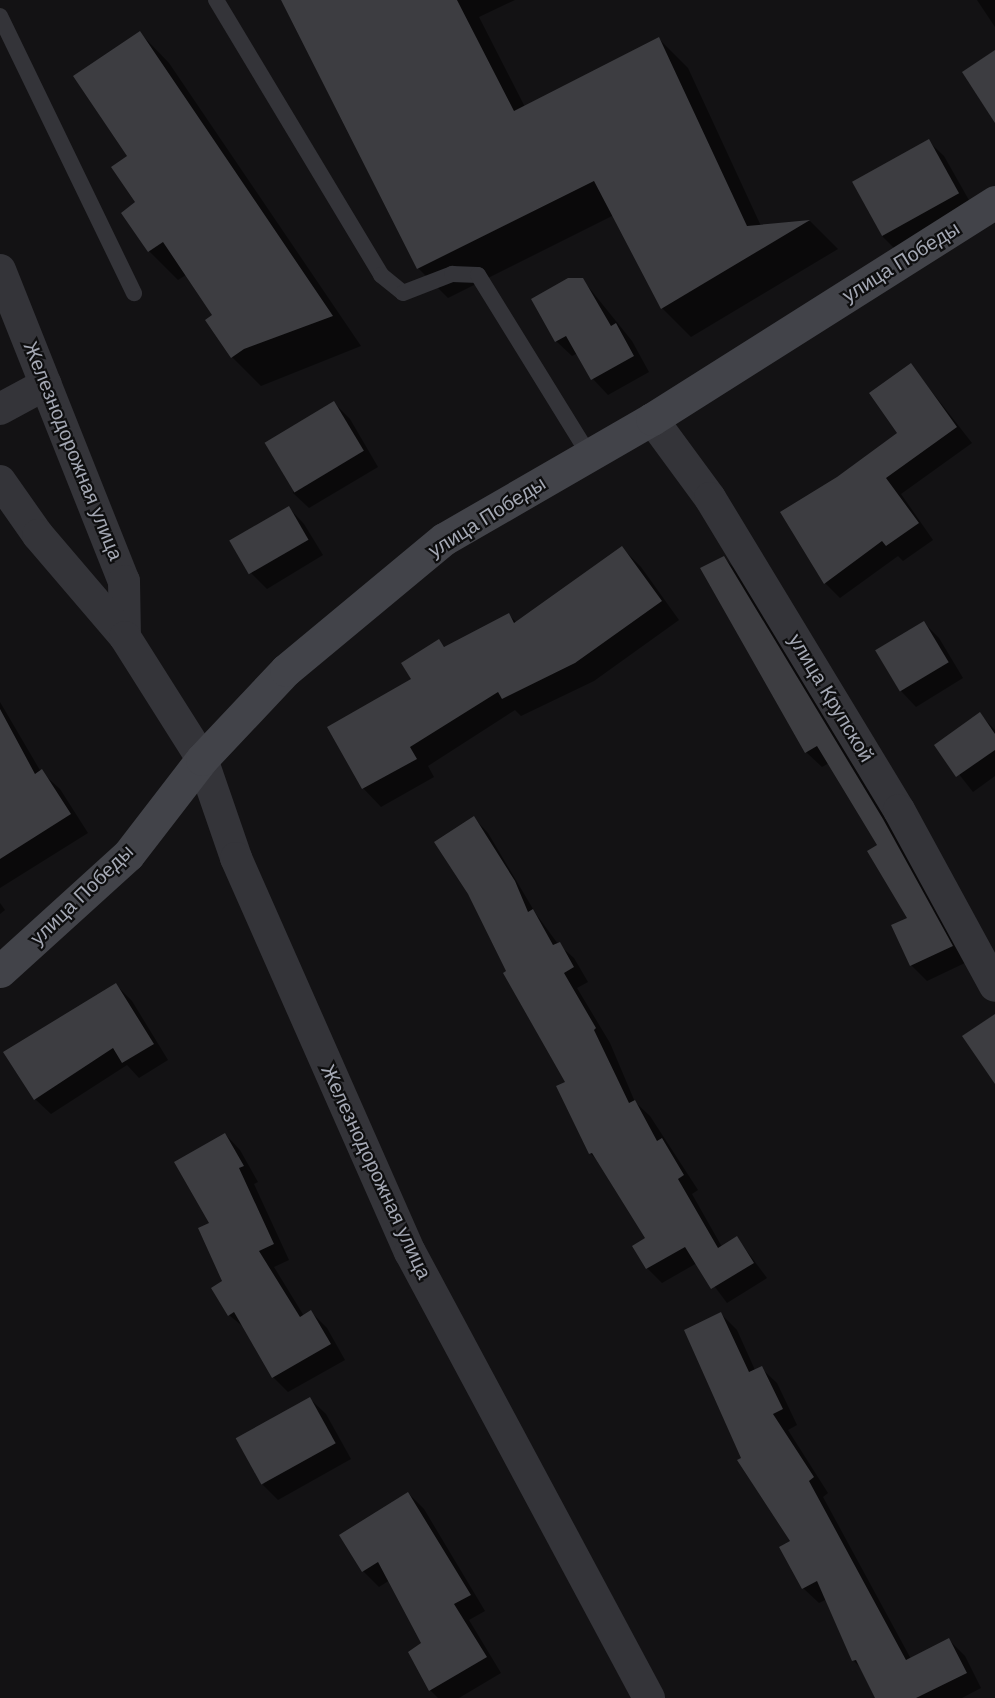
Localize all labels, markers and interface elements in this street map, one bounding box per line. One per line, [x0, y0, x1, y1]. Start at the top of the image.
street label: улица Победы [838, 216, 964, 308]
street label: Железнодорожная улица [18, 338, 128, 564]
street label: улица Победы [424, 471, 550, 563]
street label: улица Крупской [783, 630, 879, 766]
street label: улица Победы [25, 840, 139, 950]
street label: Железнодорожная улица [316, 1061, 436, 1283]

